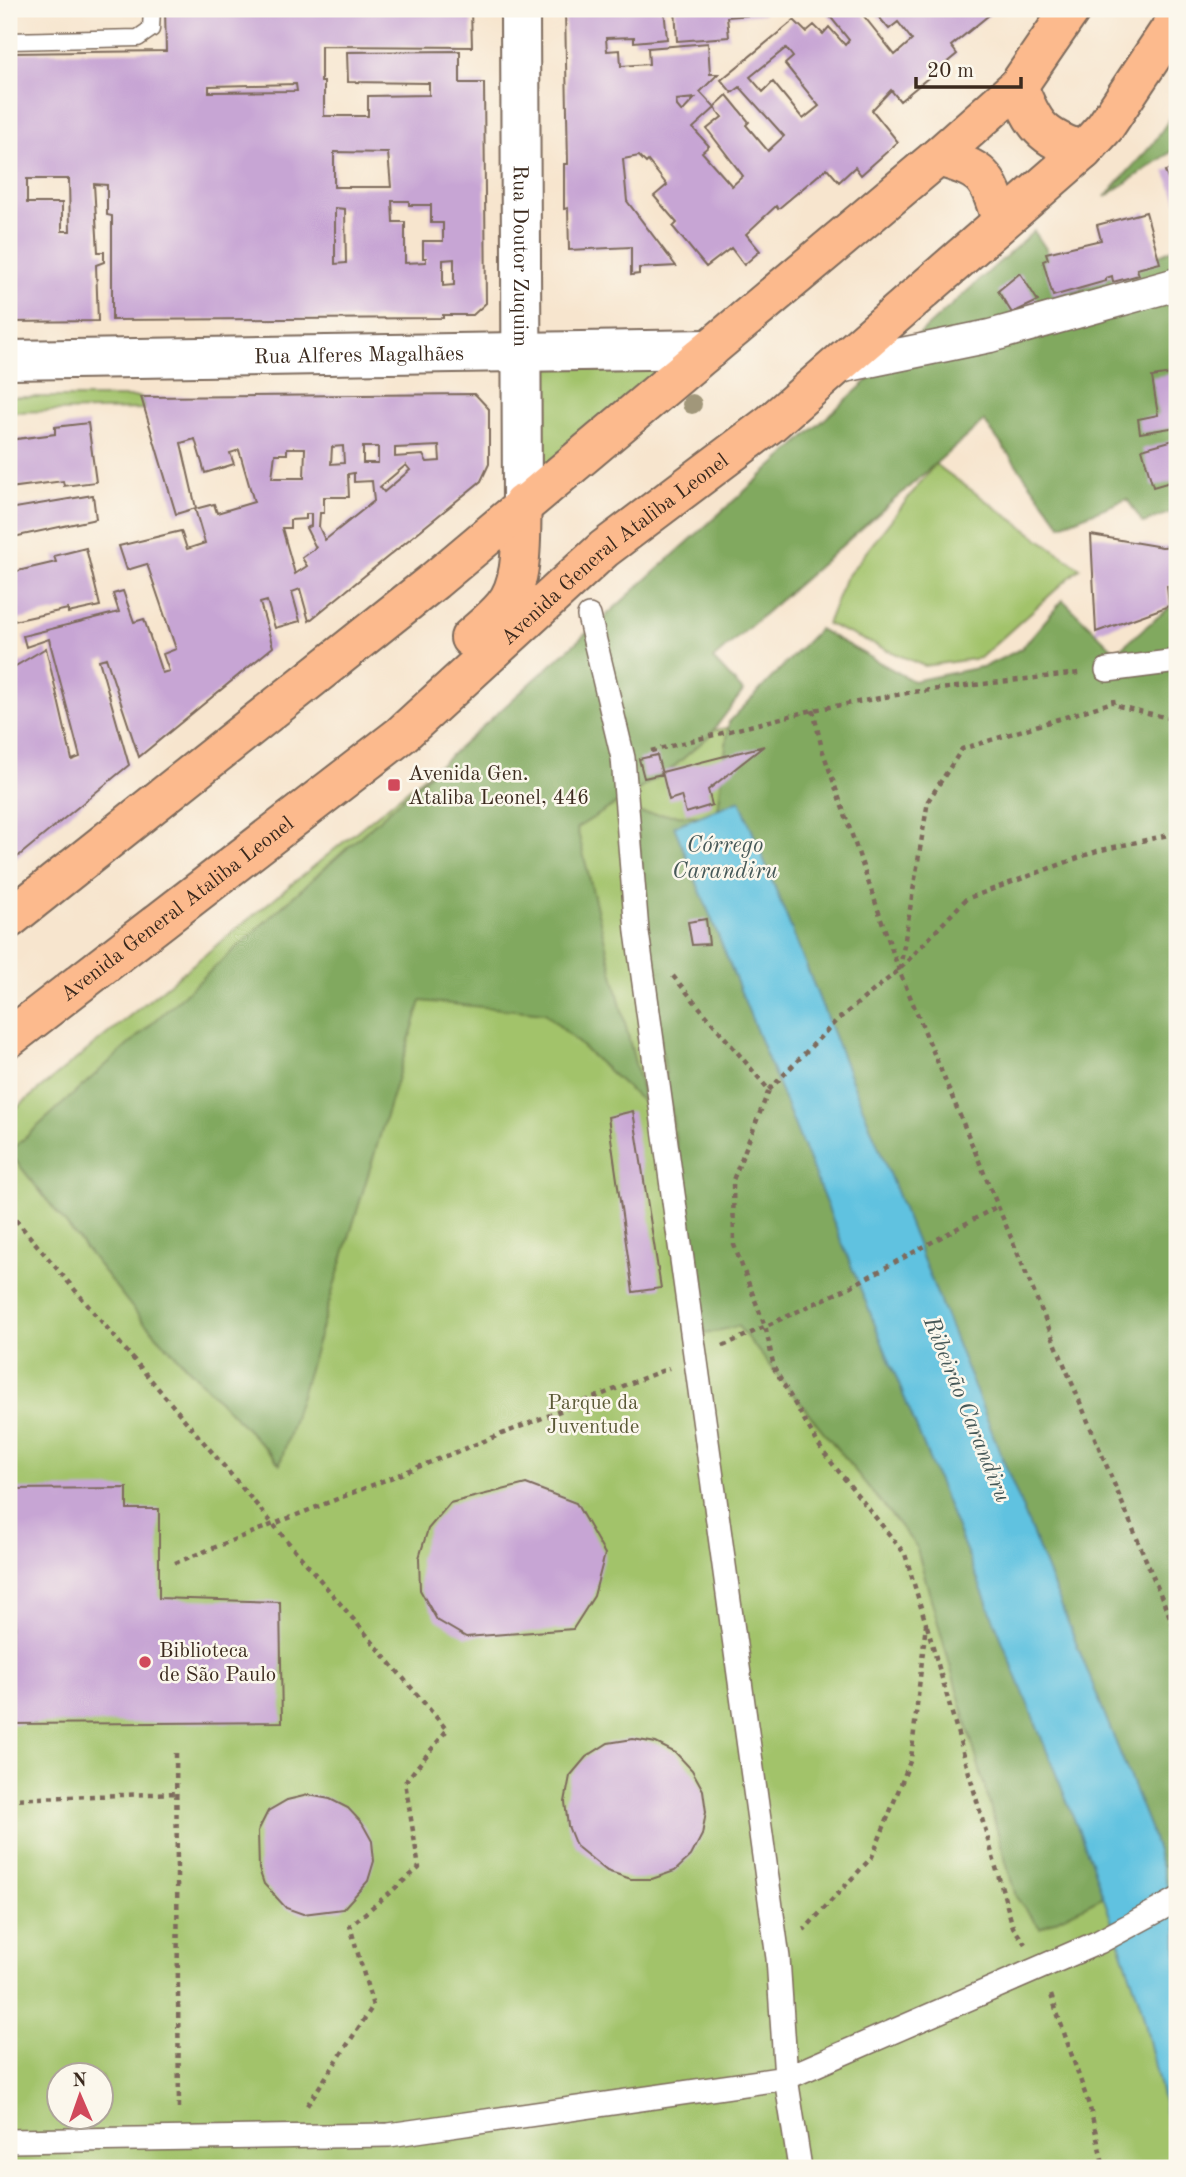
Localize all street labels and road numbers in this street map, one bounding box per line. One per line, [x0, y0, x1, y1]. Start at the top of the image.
street label: Rua Doutor Zuquim [509, 165, 530, 347]
street label: Rua Alferes Magalhães [254, 344, 464, 368]
street label: Avenida General Ataliba Leonel [498, 450, 733, 650]
street label: Avenida General Ataliba Leonel [57, 813, 298, 1006]

